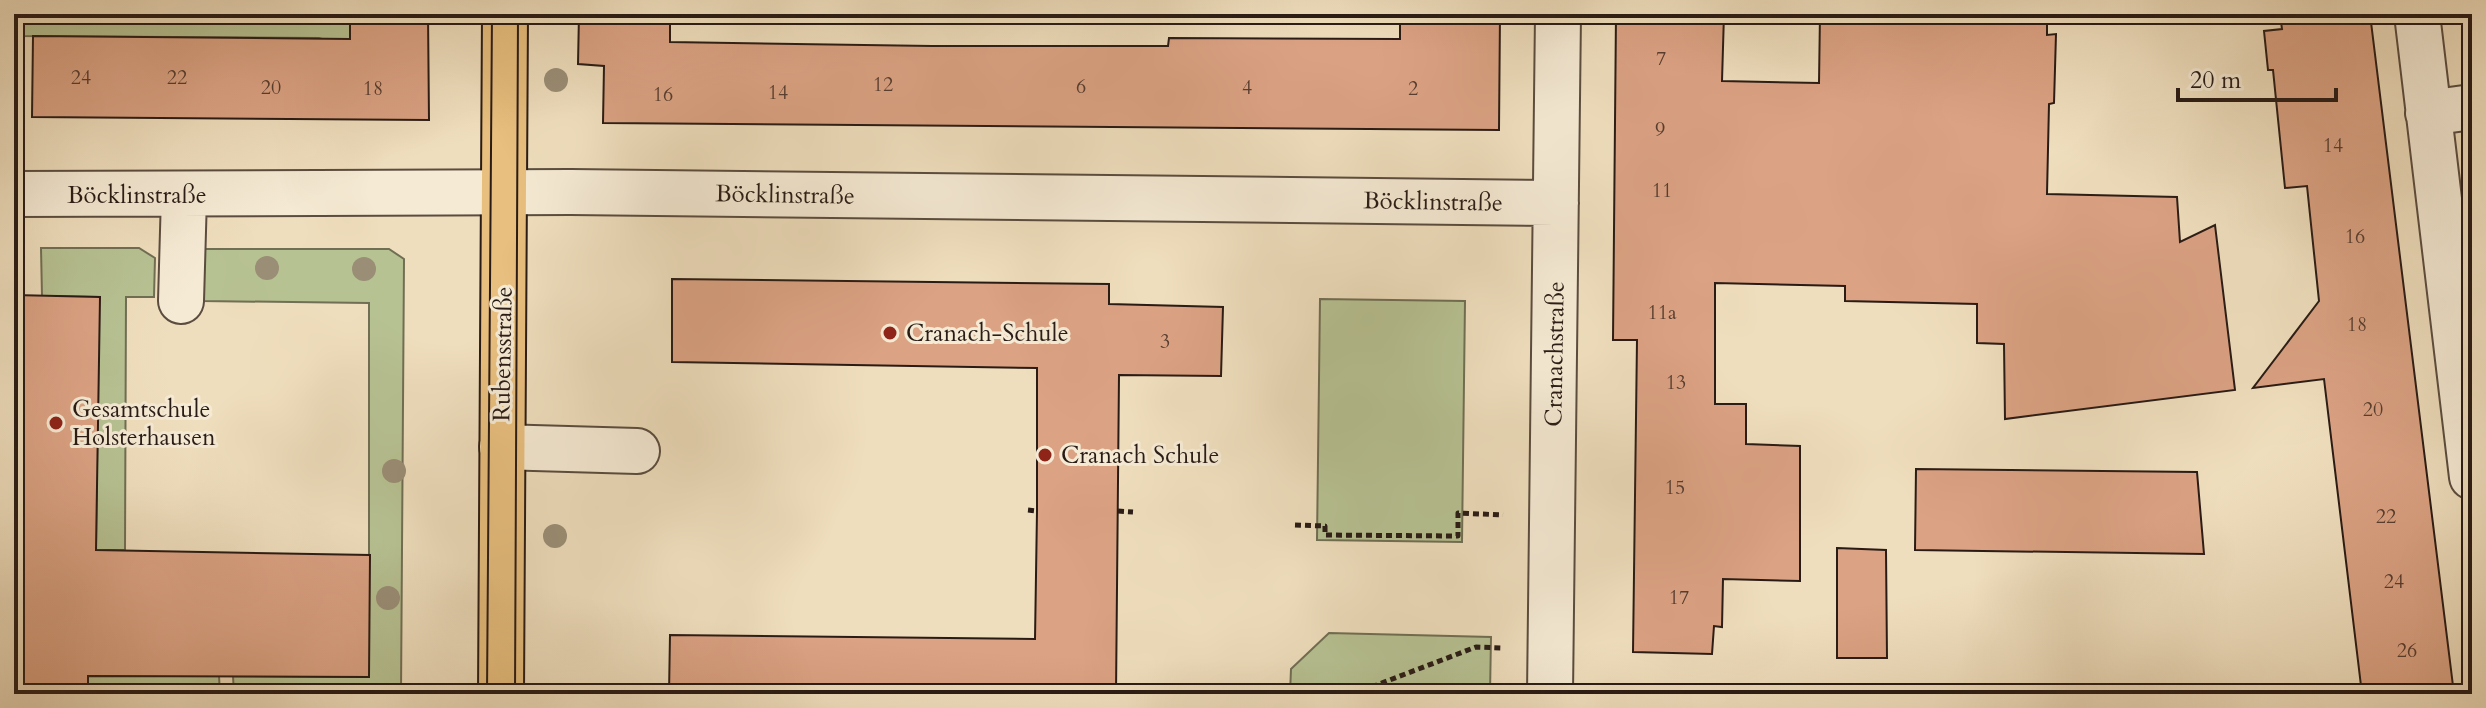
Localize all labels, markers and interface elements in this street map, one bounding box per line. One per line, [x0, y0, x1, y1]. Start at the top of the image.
house number: 7 [1656, 45, 1666, 72]
scale bar [2178, 52, 2336, 102]
house number: 24 [71, 64, 91, 91]
house number: 22 [167, 64, 187, 91]
text: 20 m [2190, 64, 2242, 97]
house number: 12 [873, 71, 893, 98]
house number: 6 [1076, 73, 1086, 100]
house number: 20 [261, 74, 281, 101]
house number: 4 [1242, 74, 1252, 101]
house number: 18 [363, 75, 383, 102]
house number: 2 [1408, 75, 1418, 102]
house number: 14 [768, 79, 788, 106]
house number: 16 [653, 81, 673, 108]
house number: 9 [1655, 116, 1665, 143]
house number: 14 [2323, 132, 2343, 159]
street label: Böcklinstraße [715, 177, 855, 213]
house number: 11 [1652, 177, 1672, 204]
street label: Böcklinstraße [67, 179, 207, 212]
street label: Böcklinstraße [1363, 184, 1503, 220]
house number: 16 [2345, 223, 2365, 250]
street label: Cranachstraße [1537, 281, 1573, 427]
street label: Rubensstraße [485, 286, 521, 422]
house number: 11a [1647, 299, 1677, 326]
house number: 18 [2347, 311, 2367, 338]
place label: Cranach-Schule [906, 317, 1069, 350]
marker: Cranach-Schule [881, 324, 899, 342]
house number: 3 [1160, 328, 1170, 355]
house number: 13 [1666, 369, 1686, 396]
place label: Gesamtschule Holsterhausen [72, 393, 216, 454]
house number: 20 [2363, 396, 2383, 423]
marker: Gesamtschule Holsterhausen [47, 414, 65, 432]
place label: Cranach Schule [1061, 439, 1219, 472]
marker: Cranach Schule [1036, 446, 1054, 464]
house number: 15 [1665, 474, 1685, 501]
house number: 22 [2376, 503, 2396, 530]
house number: 24 [2384, 568, 2404, 595]
house number: 17 [1669, 584, 1689, 611]
house number: 26 [2397, 637, 2417, 664]

